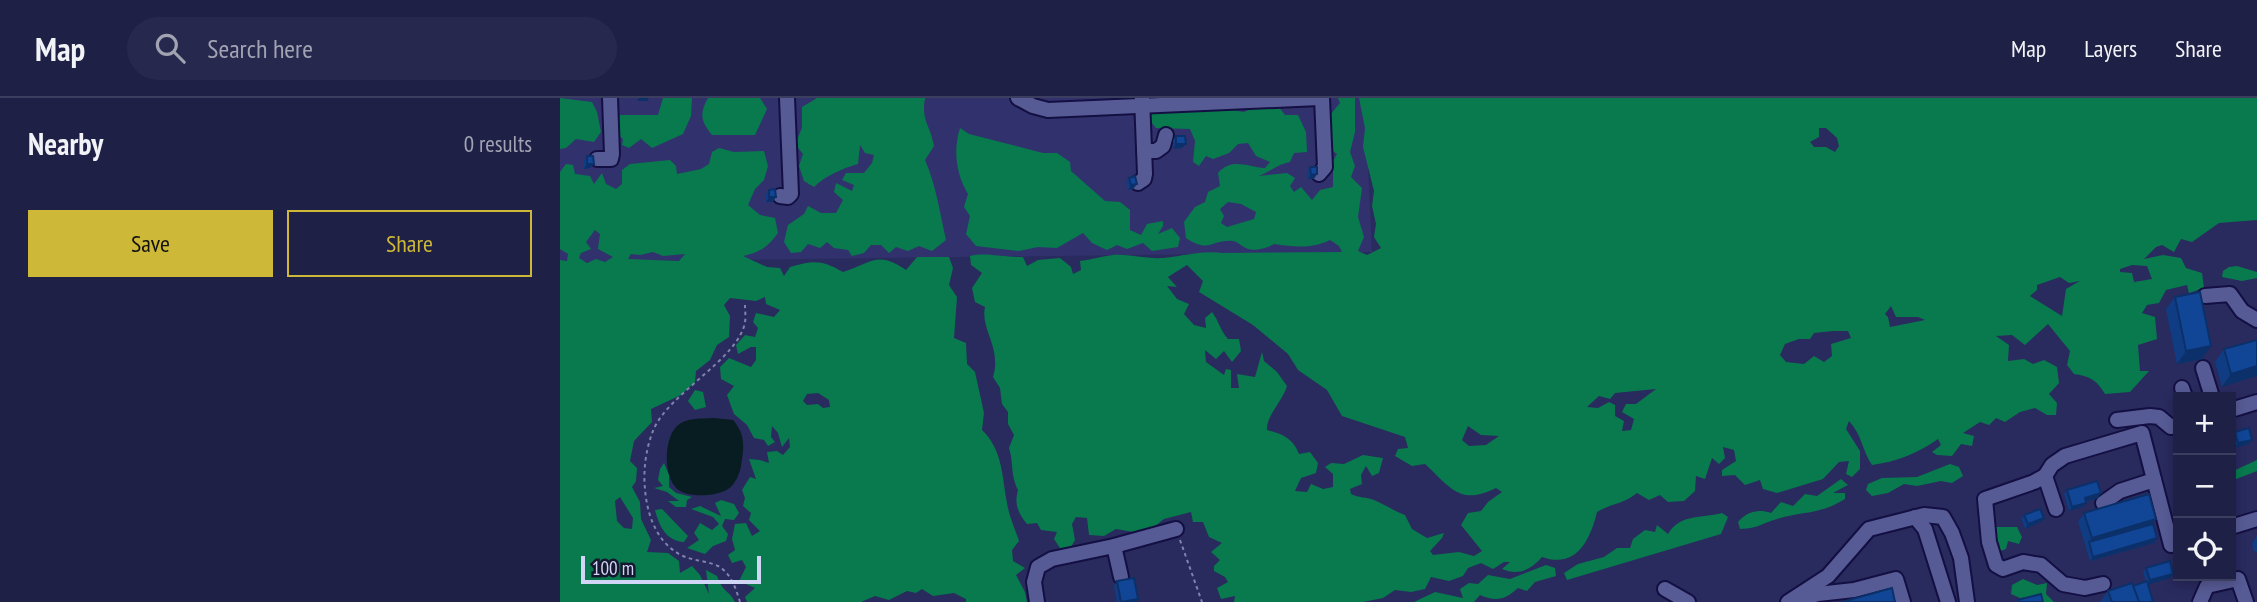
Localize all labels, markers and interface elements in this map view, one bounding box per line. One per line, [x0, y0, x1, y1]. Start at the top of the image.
search box [127, 17, 617, 80]
text: Map [35, 27, 85, 70]
icon: search [151, 29, 189, 67]
text: Search here [207, 32, 313, 65]
text: Map [2011, 33, 2046, 64]
text: Layers [2084, 33, 2137, 64]
text: Share [2175, 33, 2222, 64]
text: Nearby [28, 124, 103, 163]
text: 0 results [464, 129, 532, 158]
button: Save [28, 210, 273, 277]
button: Share [287, 210, 532, 277]
map controls [2173, 392, 2236, 581]
button: + [2173, 392, 2236, 455]
button: − [2173, 455, 2236, 518]
button: locate [2173, 518, 2236, 581]
scale bar [581, 553, 761, 585]
text: 100 m [592, 556, 634, 580]

